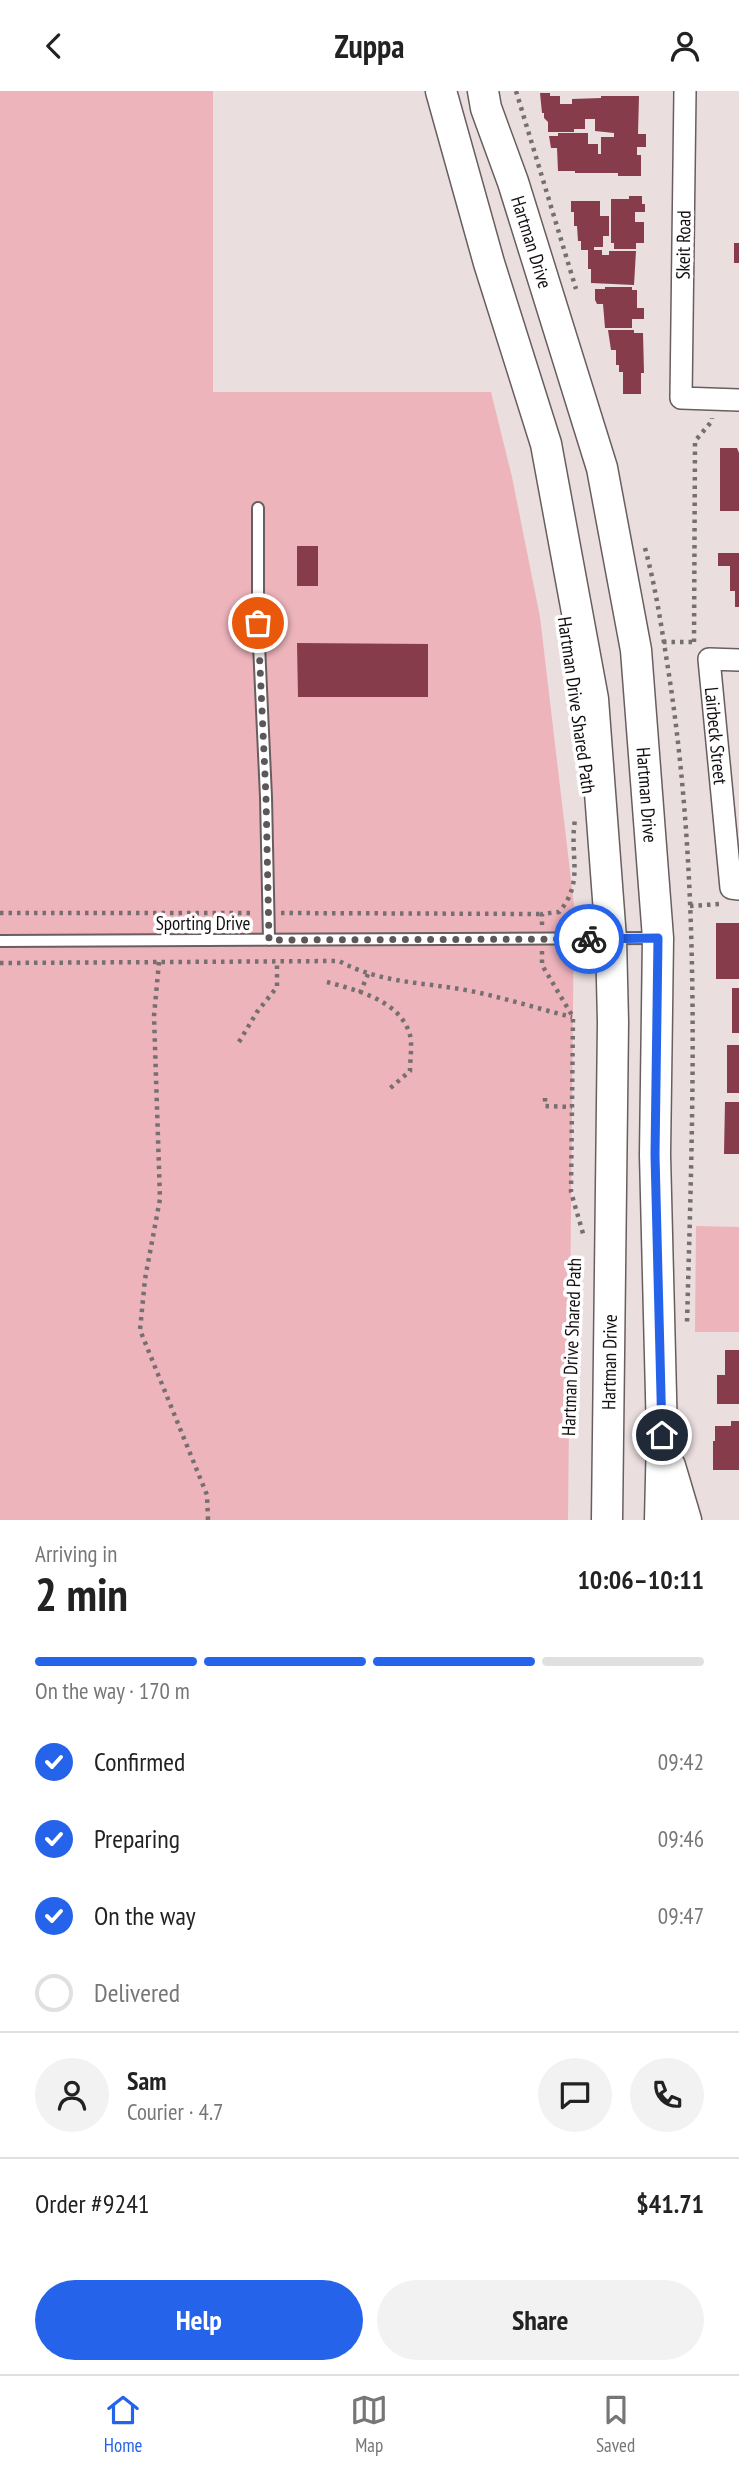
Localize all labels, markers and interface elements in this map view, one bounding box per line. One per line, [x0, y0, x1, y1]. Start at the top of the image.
text: Zuppa [334, 25, 405, 67]
icon: back [35, 27, 73, 65]
icon: person [666, 27, 704, 65]
street label: Hartman Drive [506, 193, 557, 291]
street label: Skeit Road [670, 210, 696, 280]
pin [228, 593, 288, 653]
icon: bag [239, 604, 277, 642]
street label: Hartman Drive Shared Path [553, 615, 601, 795]
street label: Lairbeck Street [700, 686, 733, 786]
street label: Hartman Drive [631, 746, 663, 844]
courier [554, 904, 624, 974]
street label: Sporting Drive [156, 911, 251, 935]
icon: bike [570, 920, 608, 958]
street label: Hartman Drive Shared Path [556, 1258, 586, 1436]
street label: Hartman Drive [596, 1314, 622, 1410]
pin [632, 1405, 692, 1465]
icon: home [643, 1416, 681, 1454]
text: Arriving in [35, 1539, 117, 1568]
text: 10:06–10:11 [577, 1563, 704, 1596]
text: 2 min [35, 1564, 128, 1624]
text: On the way · 170 m [35, 1676, 190, 1705]
icon: check [35, 1743, 73, 1781]
text: Confirmed [94, 1745, 185, 1778]
text: 09:42 [658, 1747, 704, 1776]
icon: check [35, 1820, 73, 1858]
text: Preparing [94, 1822, 180, 1855]
text: 09:46 [658, 1824, 704, 1853]
icon: check [35, 1897, 73, 1935]
text: On the way [94, 1899, 196, 1932]
text: 09:47 [658, 1901, 704, 1930]
text: Delivered [94, 1976, 180, 2009]
button: person [35, 2058, 109, 2132]
button: chat [538, 2058, 612, 2132]
button: phone [630, 2058, 704, 2132]
text: Sam [127, 2064, 166, 2097]
text: Courier · 4.7 [127, 2097, 223, 2126]
text: Order #9241 [35, 2187, 150, 2220]
text: $41.71 [636, 2187, 704, 2220]
button: Help [35, 2280, 363, 2360]
button: Share [377, 2280, 704, 2360]
tab: Home [104, 2391, 142, 2457]
tab: Map [350, 2391, 388, 2457]
tab: Saved [596, 2391, 635, 2457]

